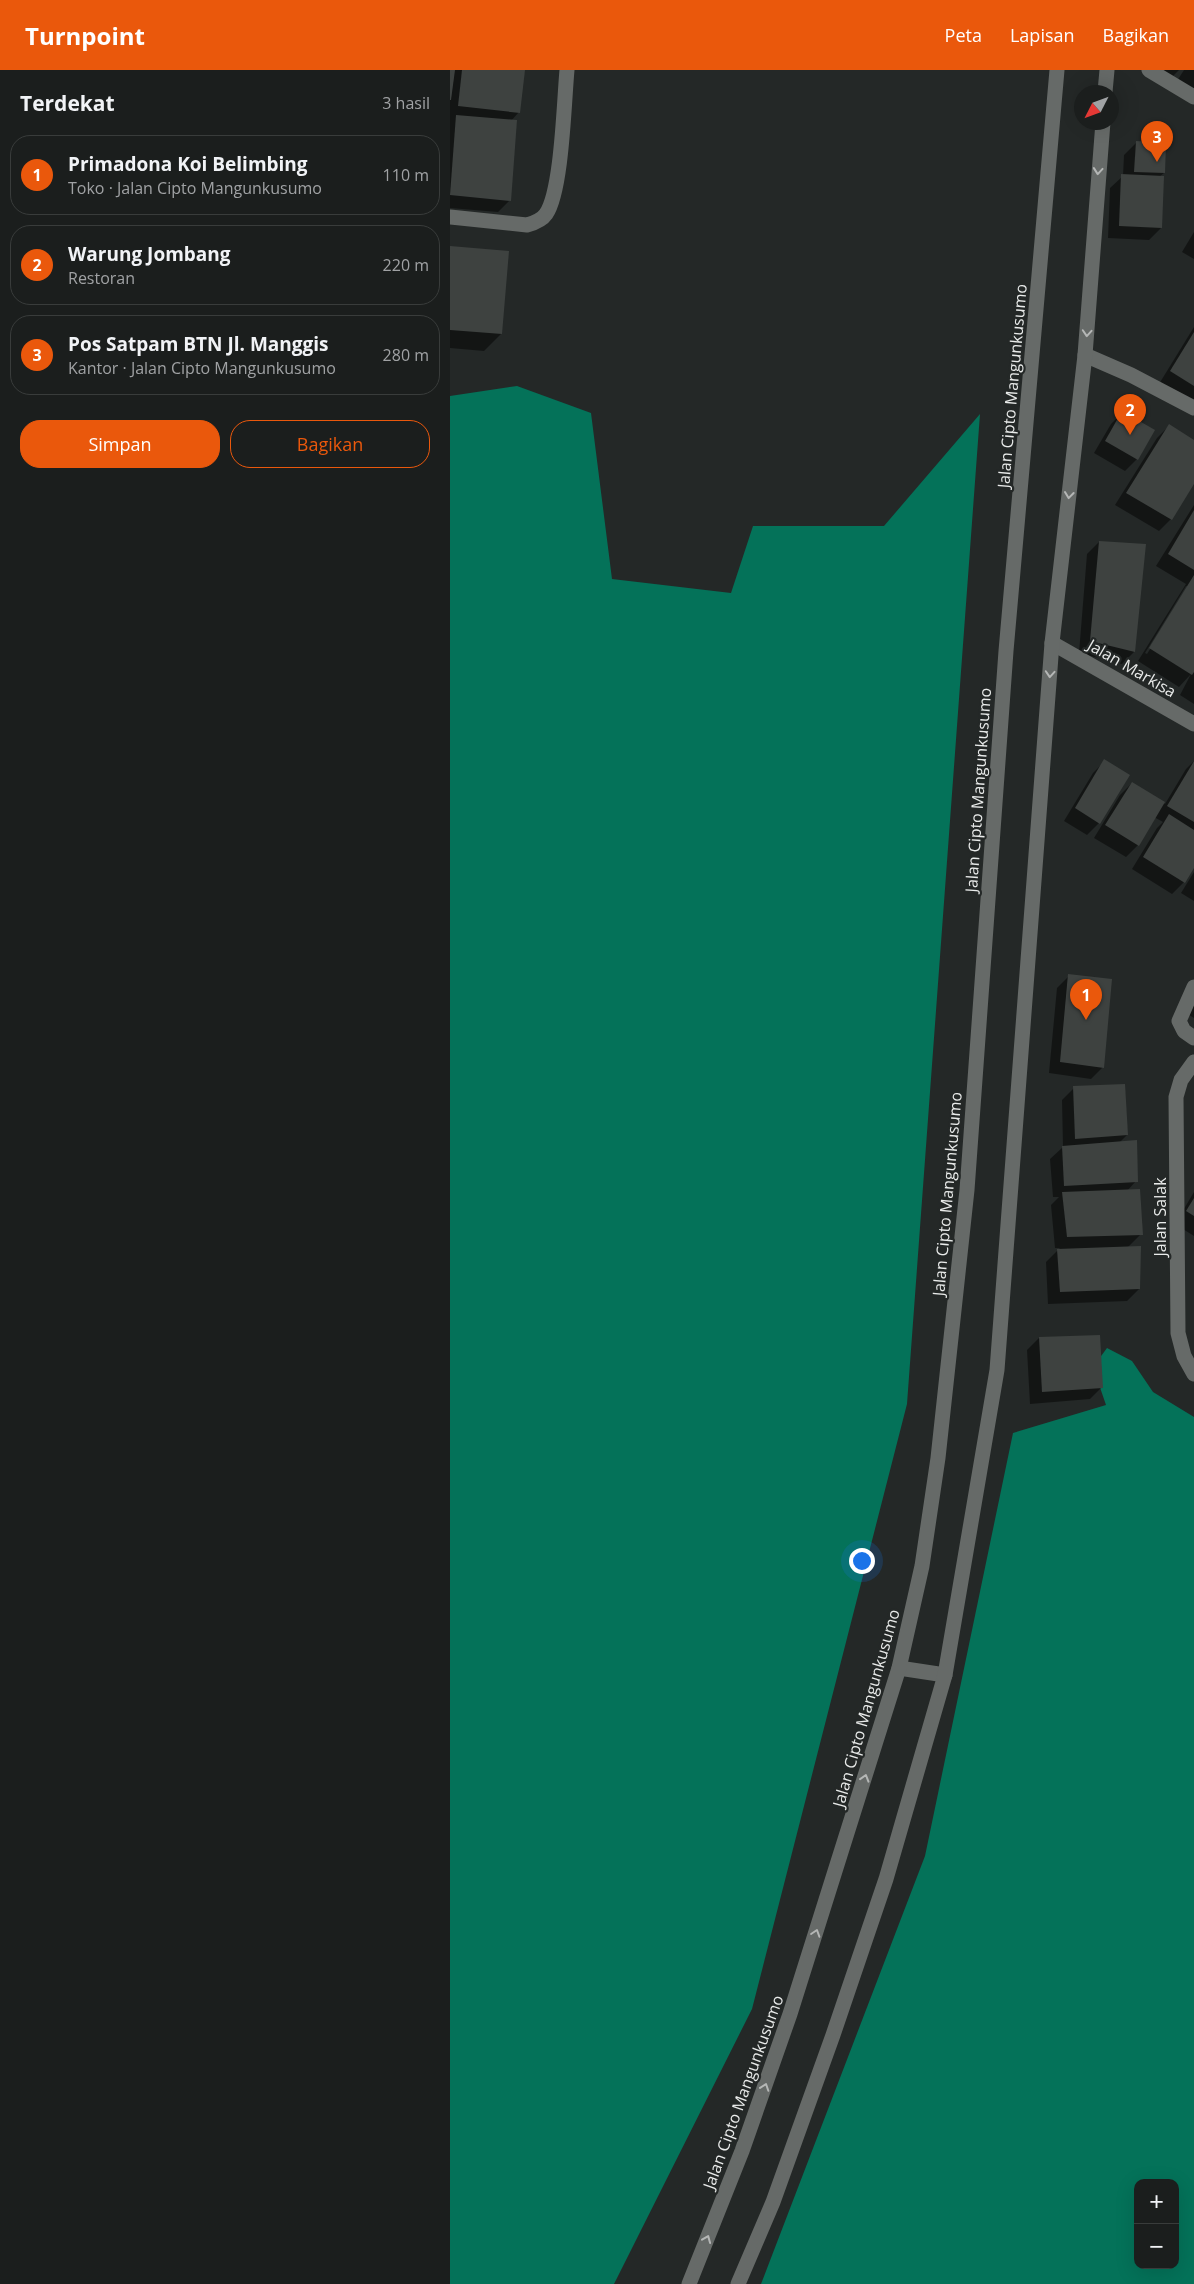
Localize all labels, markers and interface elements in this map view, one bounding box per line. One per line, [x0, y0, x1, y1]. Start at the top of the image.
text: Turnpoint [25, 19, 145, 52]
text: Peta [945, 23, 982, 47]
text: Lapisan [1010, 23, 1075, 47]
text: Bagikan [1103, 23, 1169, 47]
north arrow [1074, 85, 1119, 130]
text: Terdekat [20, 89, 115, 117]
text: 3 hasil [382, 92, 430, 114]
pin: 3 [1141, 121, 1173, 162]
text: Primadona Koi Belimbing [68, 151, 308, 177]
text: 1 [32, 164, 42, 186]
text: 110 m [383, 164, 429, 186]
one-way arrow [1093, 167, 1104, 175]
text: Toko · Jalan Cipto Mangunkusumo [68, 177, 322, 199]
text: Warung Jombang [68, 241, 231, 267]
text: 2 [32, 254, 42, 276]
text: 220 m [383, 254, 429, 276]
text: Restoran [68, 267, 135, 289]
street label: Jalan Cipto Mangunkusumo [992, 283, 1032, 491]
one-way arrow [1081, 329, 1092, 337]
text: Pos Satpam BTN Jl. Manggis [68, 331, 329, 357]
text: 3 [32, 344, 42, 366]
text: 280 m [383, 344, 429, 366]
text: Kantor · Jalan Cipto Mangunkusumo [68, 357, 336, 379]
pin: 2 [1114, 394, 1146, 435]
button: Simpan [20, 420, 220, 468]
button: Bagikan [230, 420, 430, 468]
one-way arrow [1064, 491, 1075, 499]
street label: Jalan Markisa [1082, 633, 1180, 702]
one-way arrow [1045, 670, 1056, 678]
street label: Jalan Cipto Mangunkusumo [960, 687, 996, 895]
pin: 1 [1070, 979, 1102, 1020]
street label: Jalan Cipto Mangunkusumo [927, 1091, 967, 1299]
street label: Jalan Salak [1149, 1177, 1171, 1259]
your location [849, 1548, 875, 1574]
street label: Jalan Cipto Mangunkusumo [827, 1606, 905, 1811]
one-way arrow [860, 1774, 870, 1782]
one-way arrow [811, 1929, 821, 1937]
street label: Jalan Cipto Mangunkusumo [697, 1992, 788, 2194]
one-way arrow [759, 2083, 769, 2092]
map controls [1134, 2179, 1179, 2269]
button: + [1134, 2179, 1179, 2224]
button: − [1134, 2224, 1179, 2269]
one-way arrow [701, 2235, 712, 2244]

